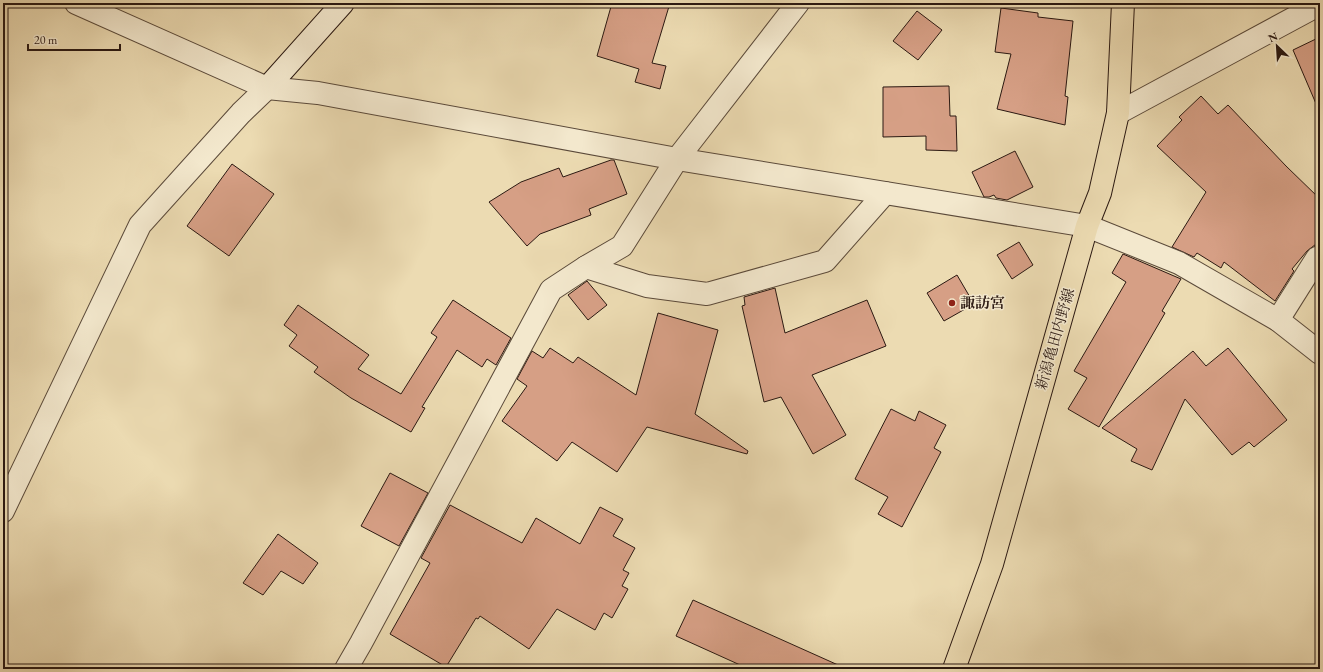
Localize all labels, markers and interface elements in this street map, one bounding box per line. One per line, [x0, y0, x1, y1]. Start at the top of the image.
scale bar [28, 26, 120, 52]
north arrow [1257, 26, 1297, 66]
text: N [1266, 29, 1280, 45]
text: 20 m [34, 32, 58, 48]
street label: 新潟亀田内野線 [1031, 286, 1078, 392]
place label: 諏訪宮 [960, 293, 1005, 312]
marker: 諏訪宮 [947, 298, 957, 308]

